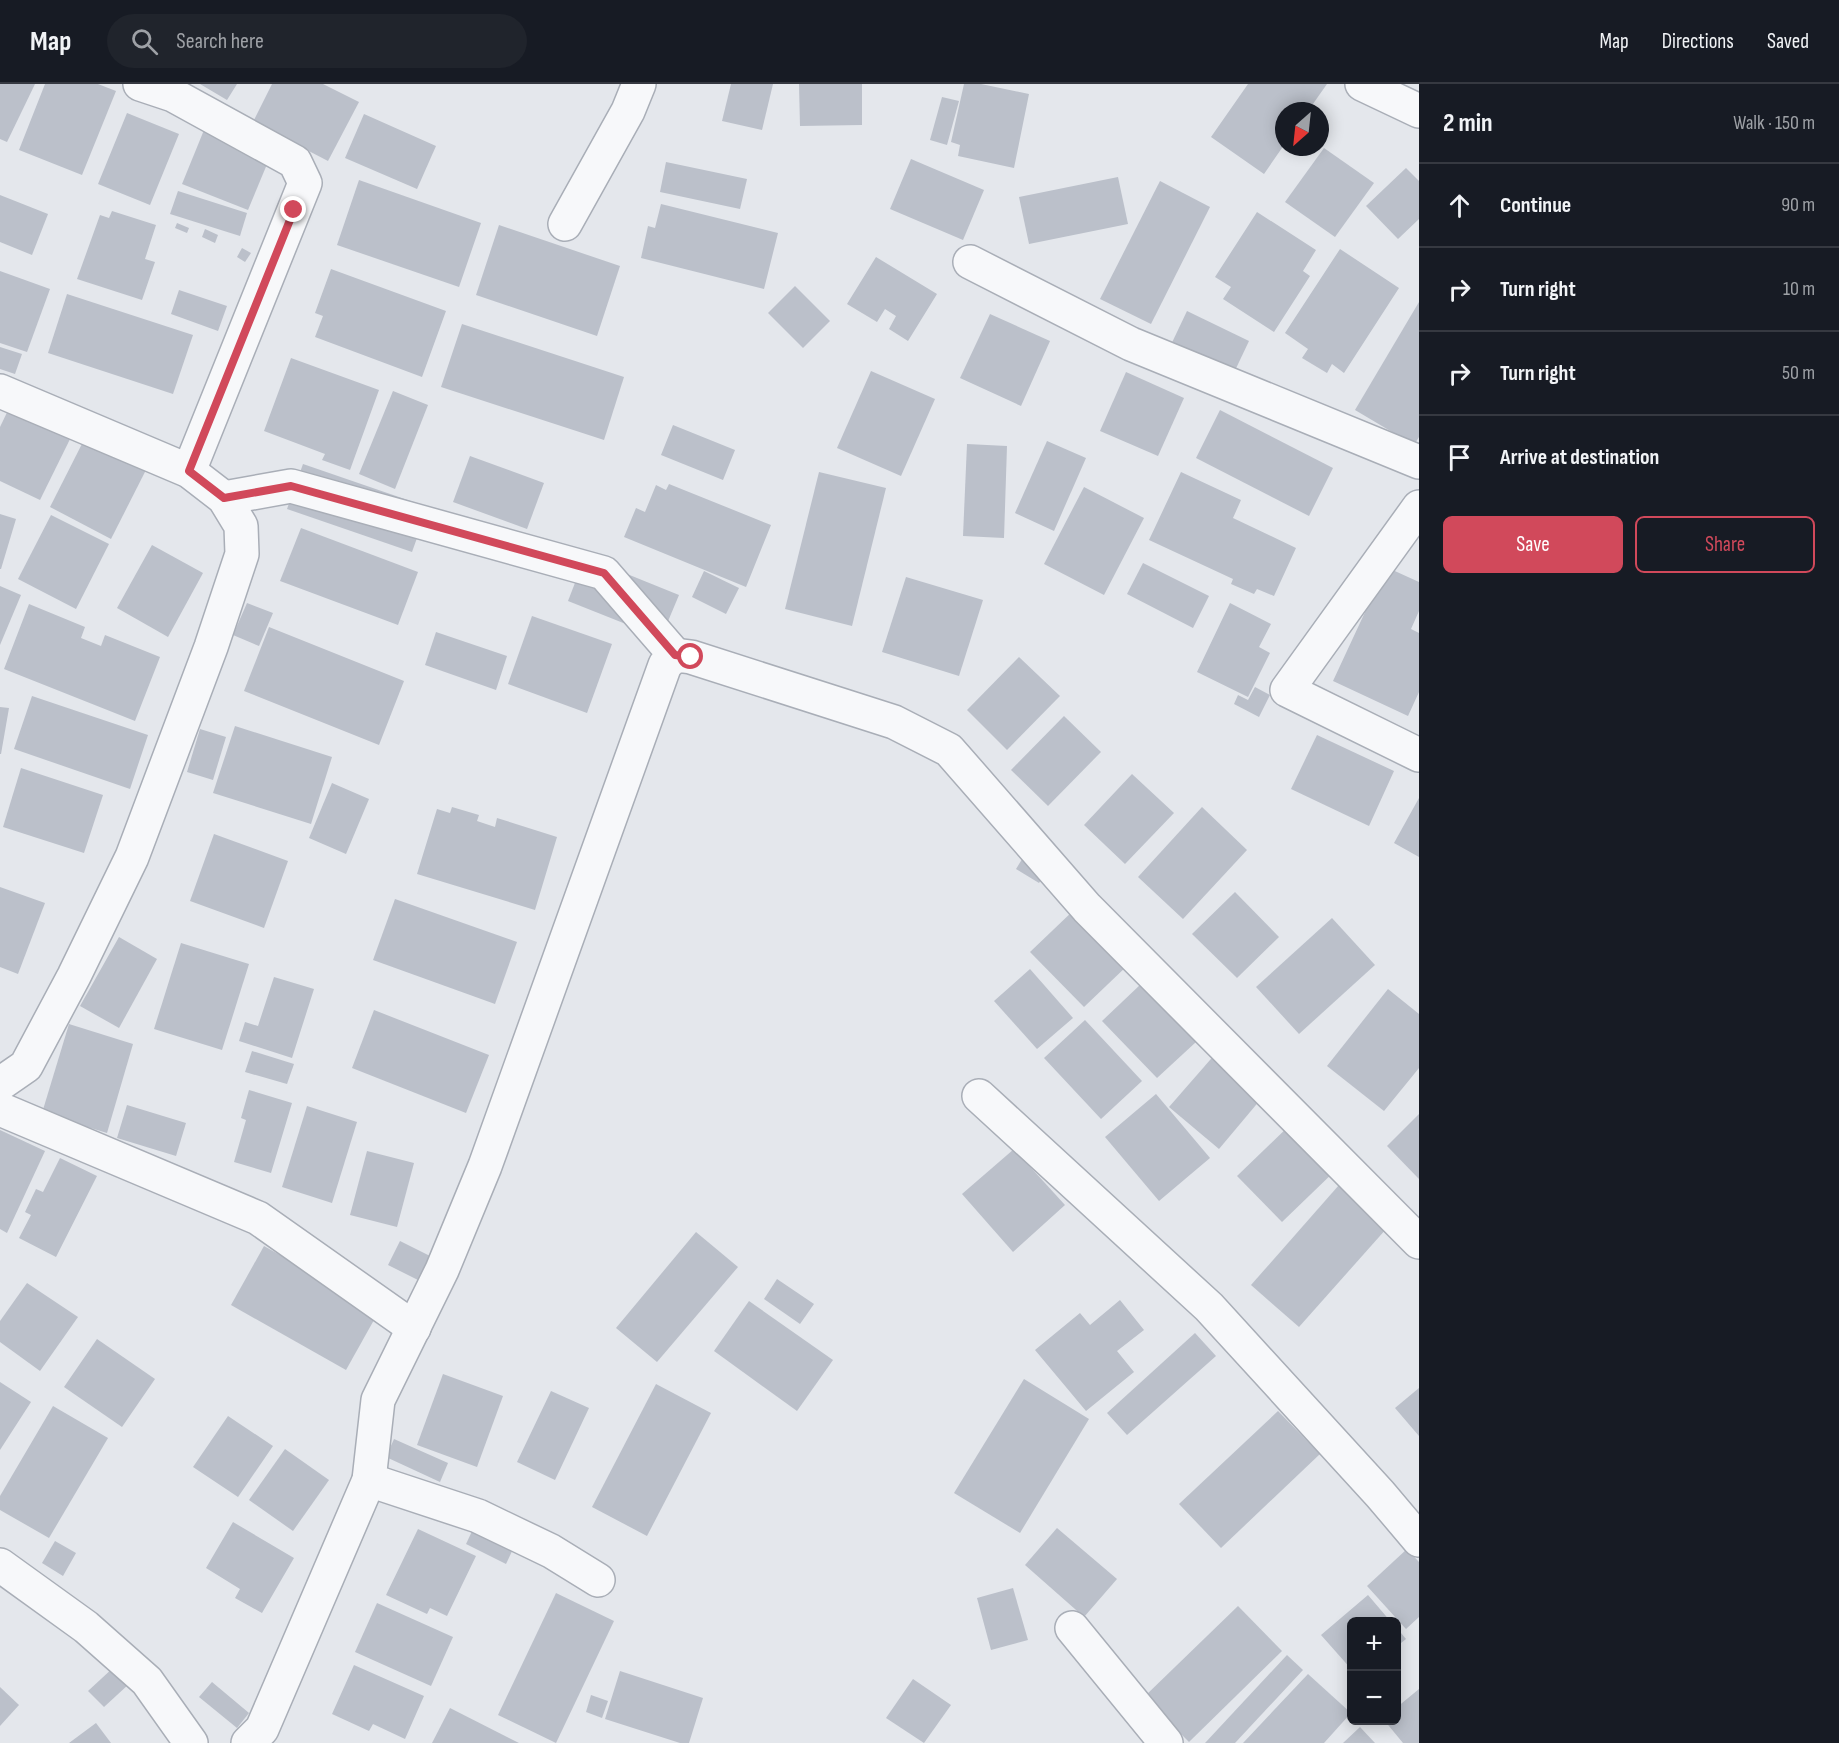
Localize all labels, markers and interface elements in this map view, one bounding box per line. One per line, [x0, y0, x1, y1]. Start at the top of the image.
search box [107, 14, 527, 68]
text: Map [30, 25, 71, 58]
icon: search [128, 25, 161, 58]
text: Search here [176, 28, 264, 55]
text: Map [1599, 29, 1629, 54]
text: Directions [1662, 29, 1734, 54]
text: Saved [1767, 29, 1809, 54]
north arrow [1275, 102, 1329, 156]
text: 2 min [1443, 108, 1493, 139]
text: Walk · 150 m [1733, 111, 1815, 135]
icon: ahead [1443, 189, 1476, 222]
text: Continue [1500, 192, 1571, 219]
text: 90 m [1781, 193, 1815, 217]
route end [280, 196, 306, 222]
icon: right [1443, 273, 1476, 306]
text: Turn right [1500, 276, 1576, 303]
text: 10 m [1783, 277, 1815, 301]
icon: right [1443, 357, 1476, 390]
text: Turn right [1500, 360, 1576, 387]
text: 50 m [1782, 361, 1815, 385]
icon: arrive [1443, 441, 1476, 474]
text: Arrive at destination [1500, 444, 1659, 471]
button: Save [1443, 516, 1623, 573]
button: Share [1635, 516, 1815, 573]
route start [677, 643, 703, 669]
map controls [1347, 1617, 1401, 1725]
button: + [1347, 1617, 1401, 1671]
button: − [1347, 1671, 1401, 1725]

